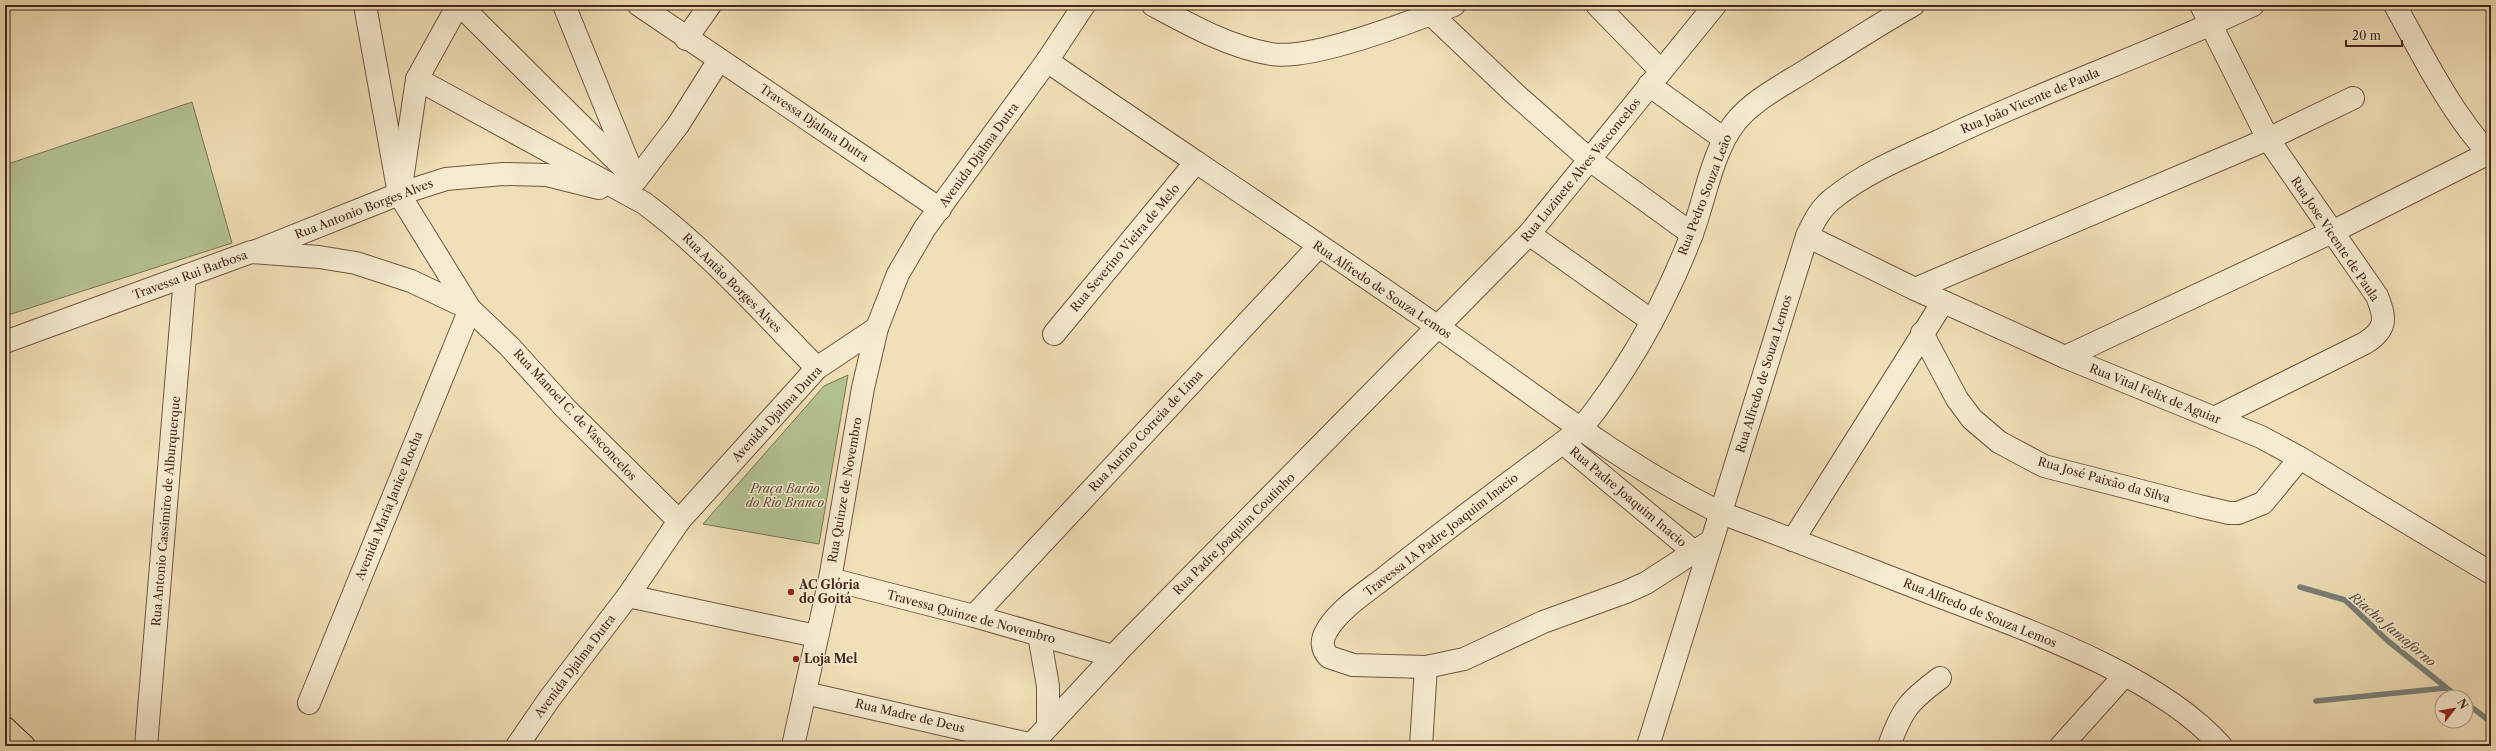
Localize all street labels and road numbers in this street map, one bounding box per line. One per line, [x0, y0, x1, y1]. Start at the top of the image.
street label: Rua João Vicente de Paula [1958, 64, 2102, 137]
street label: Travessa Djalma Dutra [757, 81, 872, 165]
street label: Rua Luzinete Alves Vasconcelos [1518, 95, 1643, 245]
street label: Avenida Djalma Dutra [935, 99, 1022, 211]
street label: Rua Pedro Souza Leão [1675, 132, 1735, 257]
street label: Rua Jose Vicente de Paula [2288, 173, 2383, 305]
street label: Rua Antonio Borges Alves [293, 175, 435, 242]
street label: Rua Severino Vieira de Melo [1067, 181, 1182, 315]
street label: Rua Antão Borges Alves [679, 230, 785, 336]
street label: Rua Alfredo de Souza Lemos [1310, 237, 1455, 342]
street label: Travessa Rui Barbosa [130, 247, 250, 302]
street label: Rua Alfredo de Souza Lemos [1732, 293, 1795, 455]
street label: Rua Manoel C. de Vasconcelos [511, 346, 640, 483]
street label: Rua Vital Felix de Aguiar [2087, 360, 2223, 427]
street label: Avenida Djalma Dutra [728, 362, 825, 465]
street label: Rua Aurino Correia de Lima [1085, 366, 1206, 494]
street label: Rua Antonio Cassimiro de Alburquerque [148, 395, 183, 627]
street label: Rua Quinze de Novembro [824, 416, 865, 564]
street label: Avenida Maria Janice Rocha [351, 429, 426, 583]
street label: Rua Padre Joaquim Inacio [1567, 443, 1690, 550]
street label: Rua José Paixão da Silva [2036, 453, 2173, 506]
street label: Rua Padre Joaquim Coutinho [1169, 469, 1298, 598]
street label: Travessa 1A Padre Joaquim Inacio [1361, 470, 1521, 599]
street label: Rua Alfredo de Souza Lemos [1901, 575, 2059, 650]
street label: Travessa Quinze de Novembro [885, 587, 1057, 646]
street label: Avenida Djalma Dutra [530, 611, 619, 721]
street label: Rua Madre de Deus [854, 696, 967, 735]

